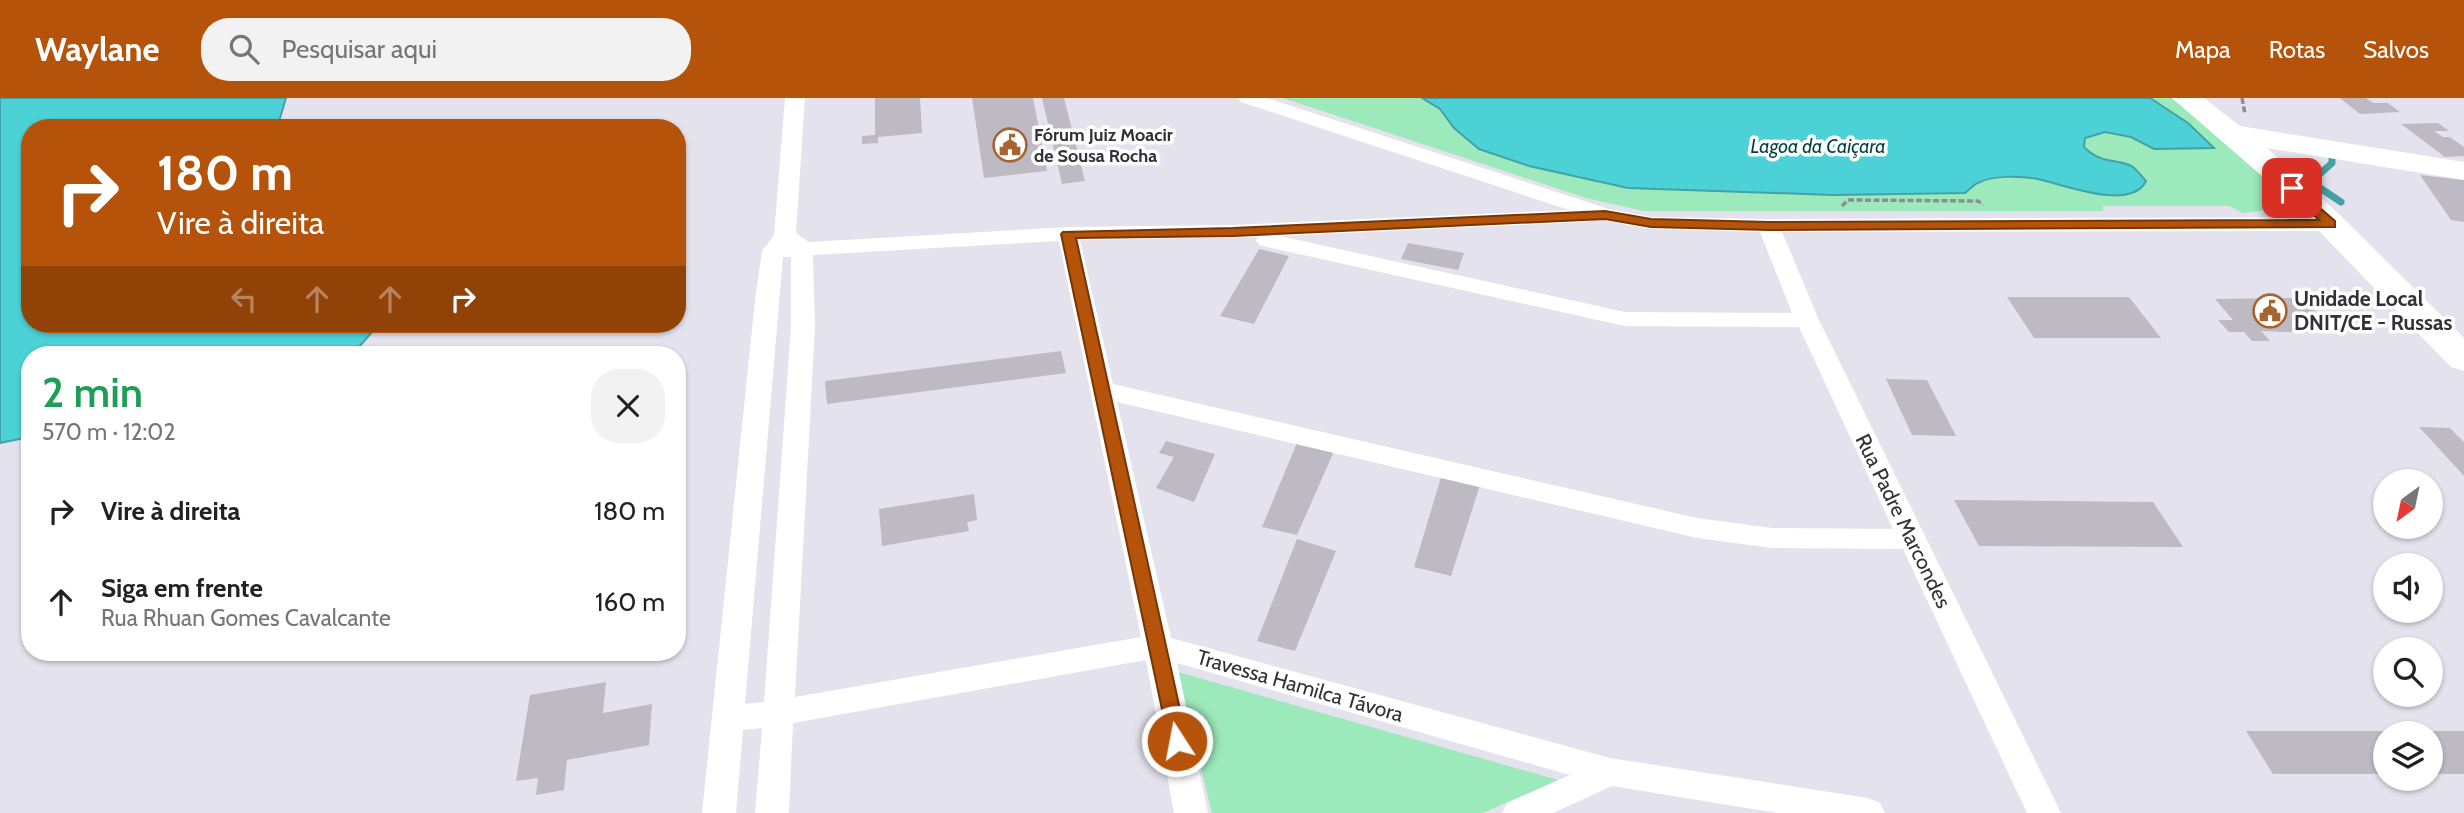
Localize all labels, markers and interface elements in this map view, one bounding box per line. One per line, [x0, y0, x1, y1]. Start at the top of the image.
search box [201, 18, 691, 81]
text: Waylane [35, 29, 159, 69]
icon: search [225, 30, 263, 68]
text: Pesquisar aqui [281, 33, 437, 65]
text: Mapa [2175, 35, 2231, 64]
text: Rotas [2269, 35, 2325, 64]
text: Salvos [2363, 35, 2429, 64]
place label: Fórum Juiz Moacir de Sousa Rocha [1034, 124, 1173, 167]
public building icon: Fórum Juiz Moacir de Sousa Rocha [991, 126, 1029, 164]
water label: Lagoa da Caiçara [1751, 135, 1885, 158]
text: 180 m [157, 143, 293, 202]
icon: right [42, 147, 133, 238]
pin [2262, 158, 2322, 218]
icon: arrive [2273, 169, 2311, 207]
text: Vire à direita [157, 203, 324, 242]
icon: left [225, 280, 263, 318]
icon: ahead [298, 280, 336, 318]
icon: ahead [371, 280, 409, 318]
icon: right [444, 280, 482, 318]
place label: Unidade Local DNIT/CE - Russas [2294, 286, 2452, 335]
public building icon: Unidade Local DNIT/CE - Russas [2251, 292, 2289, 330]
text: 2 min [42, 366, 143, 418]
button: close [591, 369, 665, 443]
text: 570 m · 12:02 [42, 418, 175, 446]
street label: Rua Padre Marcondes [1850, 430, 1957, 612]
north arrow [2373, 469, 2443, 539]
map controls [2373, 469, 2443, 791]
icon: right [42, 492, 80, 530]
text: Vire à direita [101, 495, 241, 527]
text: 180 m [594, 495, 665, 527]
button: sound [2373, 553, 2443, 623]
text: Siga em frente [101, 572, 263, 604]
icon: ahead [42, 583, 80, 621]
text: 160 m [595, 586, 665, 618]
text: Rua Rhuan Gomes Cavalcante [101, 604, 391, 632]
button: search [2373, 637, 2443, 707]
street label: Travessa Hamilca Távora [1194, 644, 1406, 727]
position arrow [1140, 704, 1214, 778]
button: layers [2373, 721, 2443, 791]

